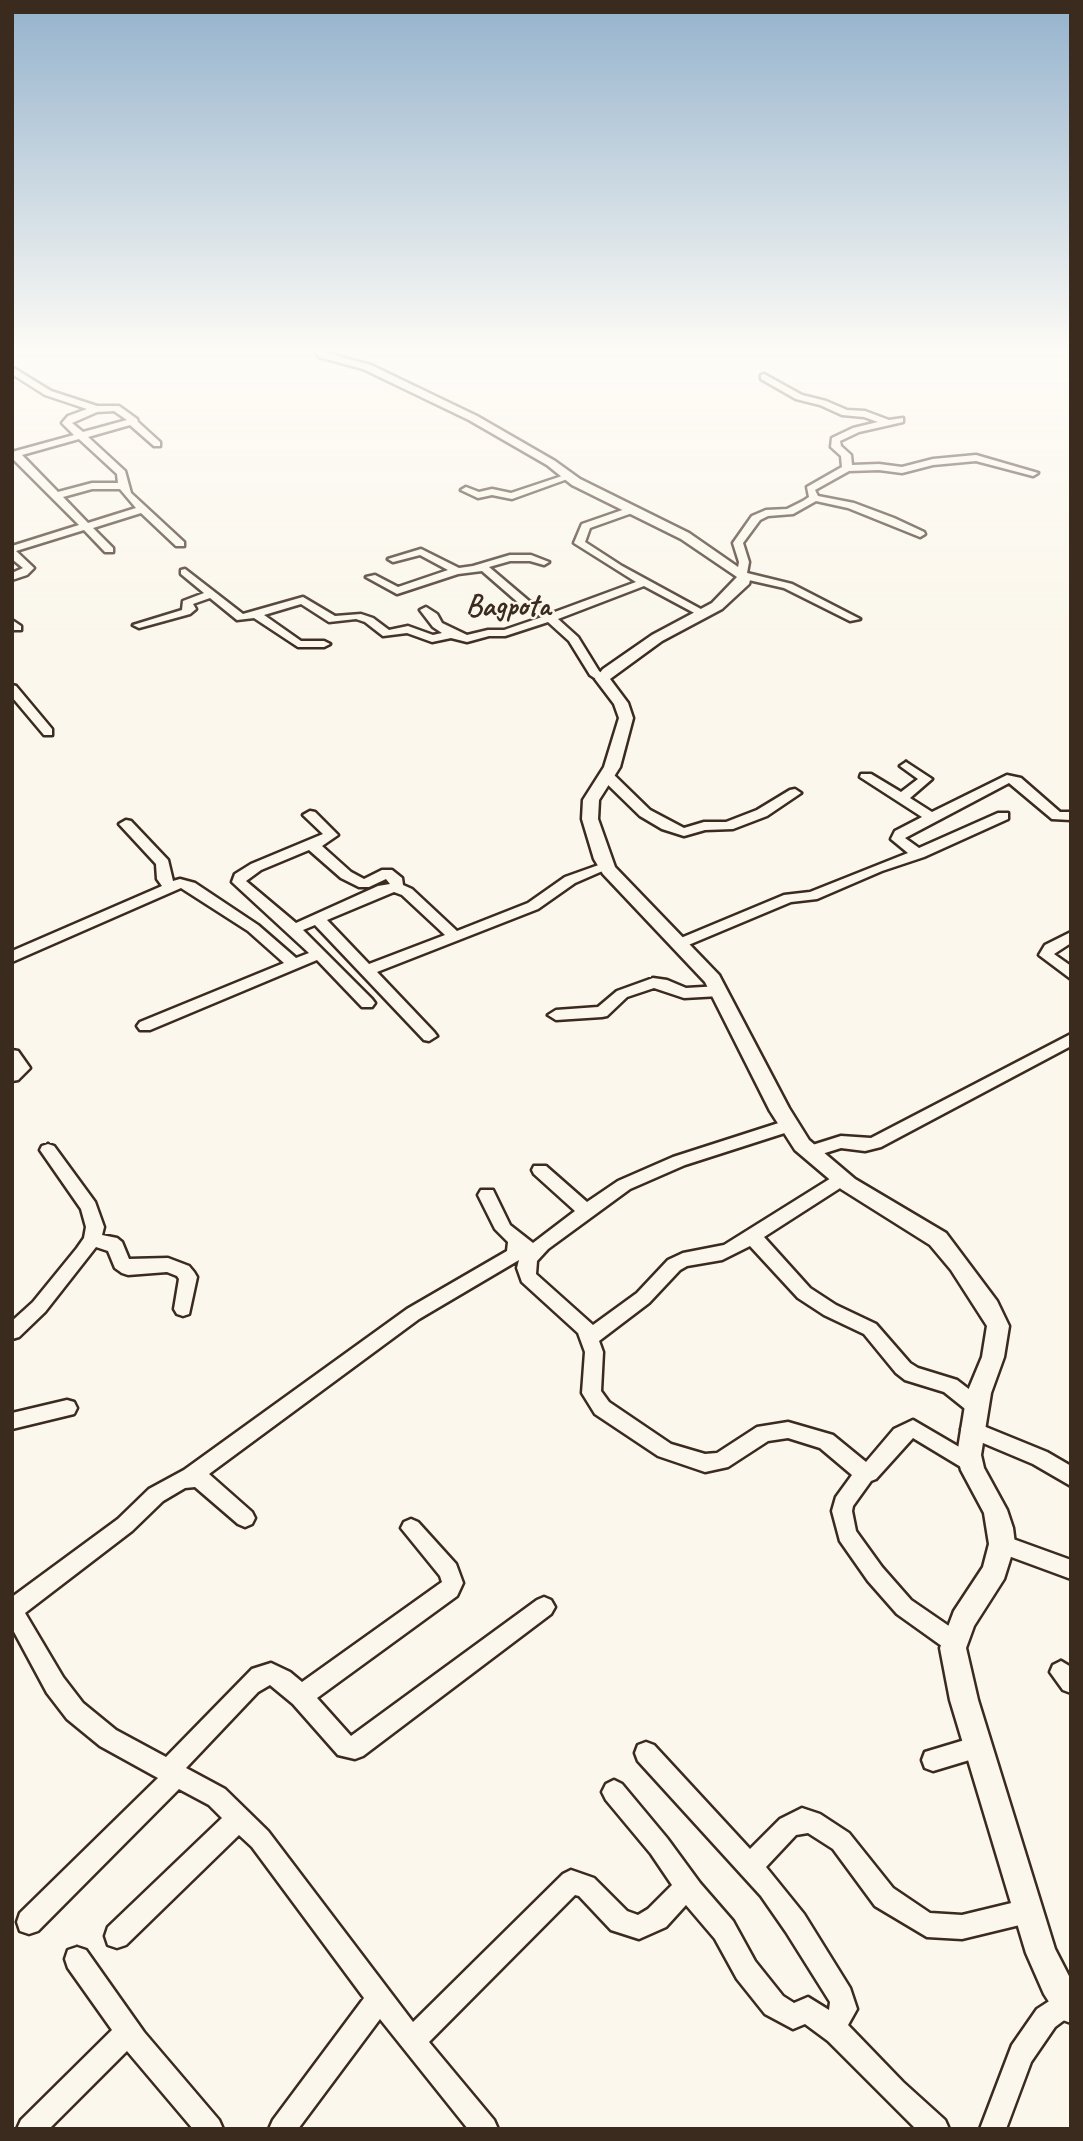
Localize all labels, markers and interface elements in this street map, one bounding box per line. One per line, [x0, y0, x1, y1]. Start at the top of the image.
district label: Bagpota [466, 589, 550, 625]

